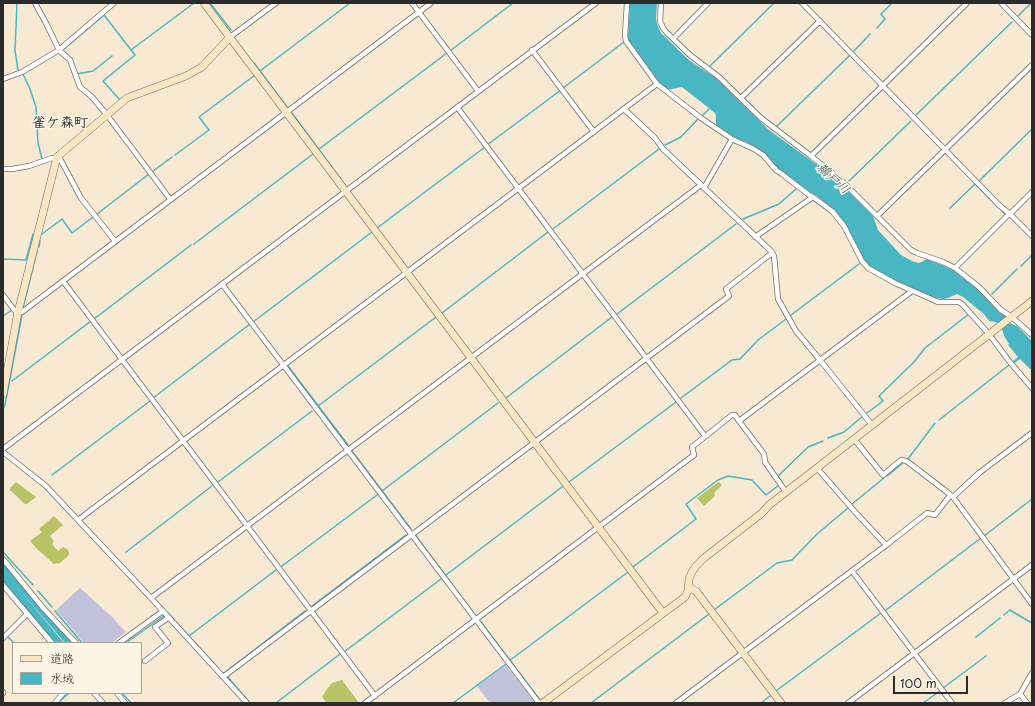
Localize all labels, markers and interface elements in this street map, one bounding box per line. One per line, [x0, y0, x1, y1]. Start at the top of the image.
district label: 雀ケ森町 [32, 115, 88, 131]
water label: 鵜戸川 [813, 160, 853, 198]
legend [12, 642, 142, 694]
text: 道路 [50, 649, 74, 667]
scale bar [895, 668, 970, 694]
text: 水域 [50, 669, 74, 687]
text: 100 m [900, 674, 937, 692]

